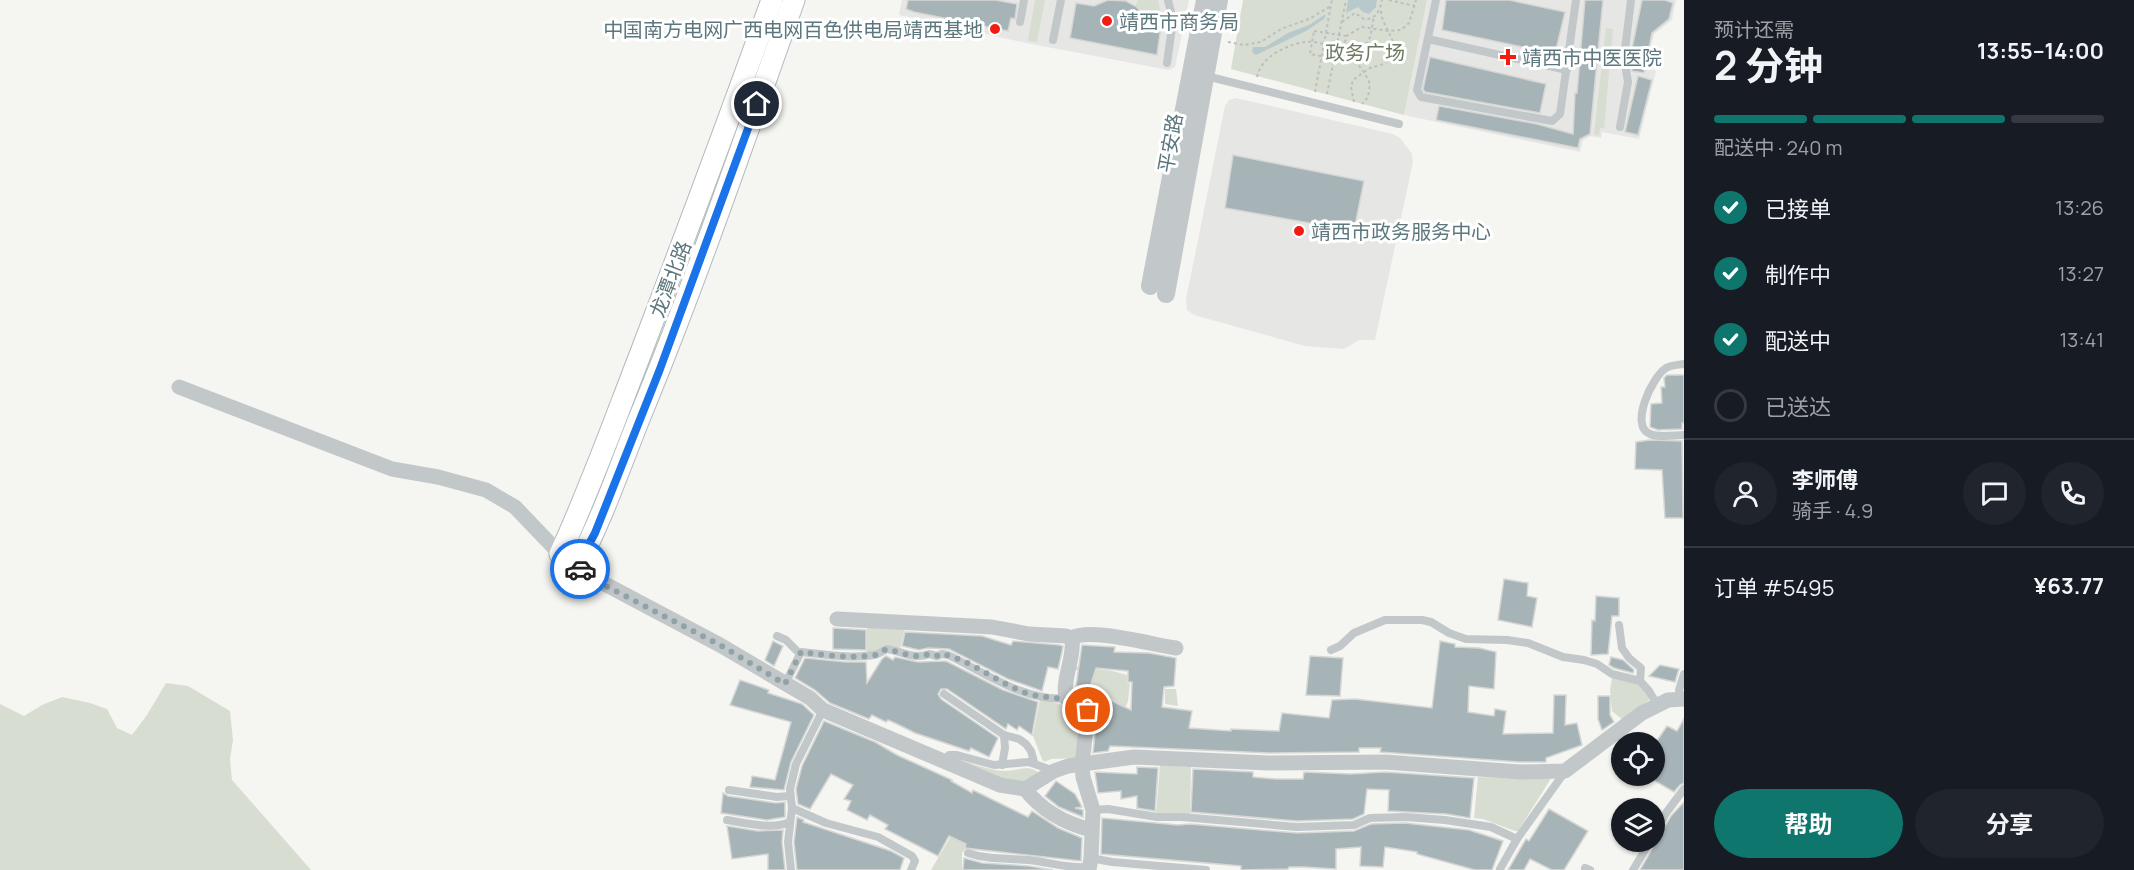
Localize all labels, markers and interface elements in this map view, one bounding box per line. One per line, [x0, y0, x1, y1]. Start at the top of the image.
place label: 靖西市商务局 [1119, 8, 1239, 35]
marker: 靖西市商务局 [1100, 14, 1114, 28]
place label: 中国南方电网广西电网百色供电局靖西基地 [603, 16, 983, 43]
text: 预计还需 [1714, 16, 1794, 43]
marker: 中国南方电网广西电网百色供电局靖西基地 [988, 22, 1002, 36]
text: 13:55–14:00 [1977, 36, 2104, 66]
text: 2 分钟 [1714, 38, 1823, 92]
park label: 政务广场 [1325, 39, 1405, 66]
place label: 靖西市中医医院 [1522, 44, 1662, 71]
marker: 靖西市中医医院 [1499, 48, 1517, 66]
pin [731, 78, 782, 129]
icon: home [740, 87, 773, 120]
street label: 平安路 [1151, 111, 1189, 175]
text: 配送中 · 240 m [1714, 134, 1842, 161]
icon: check [1714, 191, 1747, 224]
text: 已接单 [1765, 194, 1831, 224]
text: 13:26 [2055, 194, 2104, 221]
place label: 靖西市政务服务中心 [1311, 218, 1491, 245]
marker: 靖西市政务服务中心 [1292, 224, 1306, 238]
street label: 龙潭北路 [643, 237, 697, 321]
icon: check [1714, 257, 1747, 290]
text: 制作中 [1765, 260, 1831, 290]
text: 13:27 [2058, 260, 2104, 287]
icon: check [1714, 323, 1747, 356]
text: 配送中 [1765, 326, 1831, 356]
text: 13:41 [2060, 326, 2104, 353]
text: 已送达 [1765, 392, 1831, 422]
button: person [1714, 462, 1777, 525]
button: chat [1963, 462, 2026, 525]
button: phone [2041, 462, 2104, 525]
text: 李师傅 [1792, 465, 1858, 495]
text: 骑手 · 4.9 [1792, 497, 1873, 524]
courier [550, 539, 610, 599]
icon: car [564, 553, 597, 586]
text: ¥63.77 [2034, 571, 2104, 601]
text: 订单 #5495 [1714, 573, 1834, 603]
pin [1062, 684, 1113, 735]
icon: bag [1071, 693, 1104, 726]
map controls [1611, 732, 1665, 852]
button: locate [1611, 732, 1665, 786]
button: 帮助 [1714, 789, 1903, 858]
button: 分享 [1915, 789, 2104, 858]
button: layers [1611, 798, 1665, 852]

